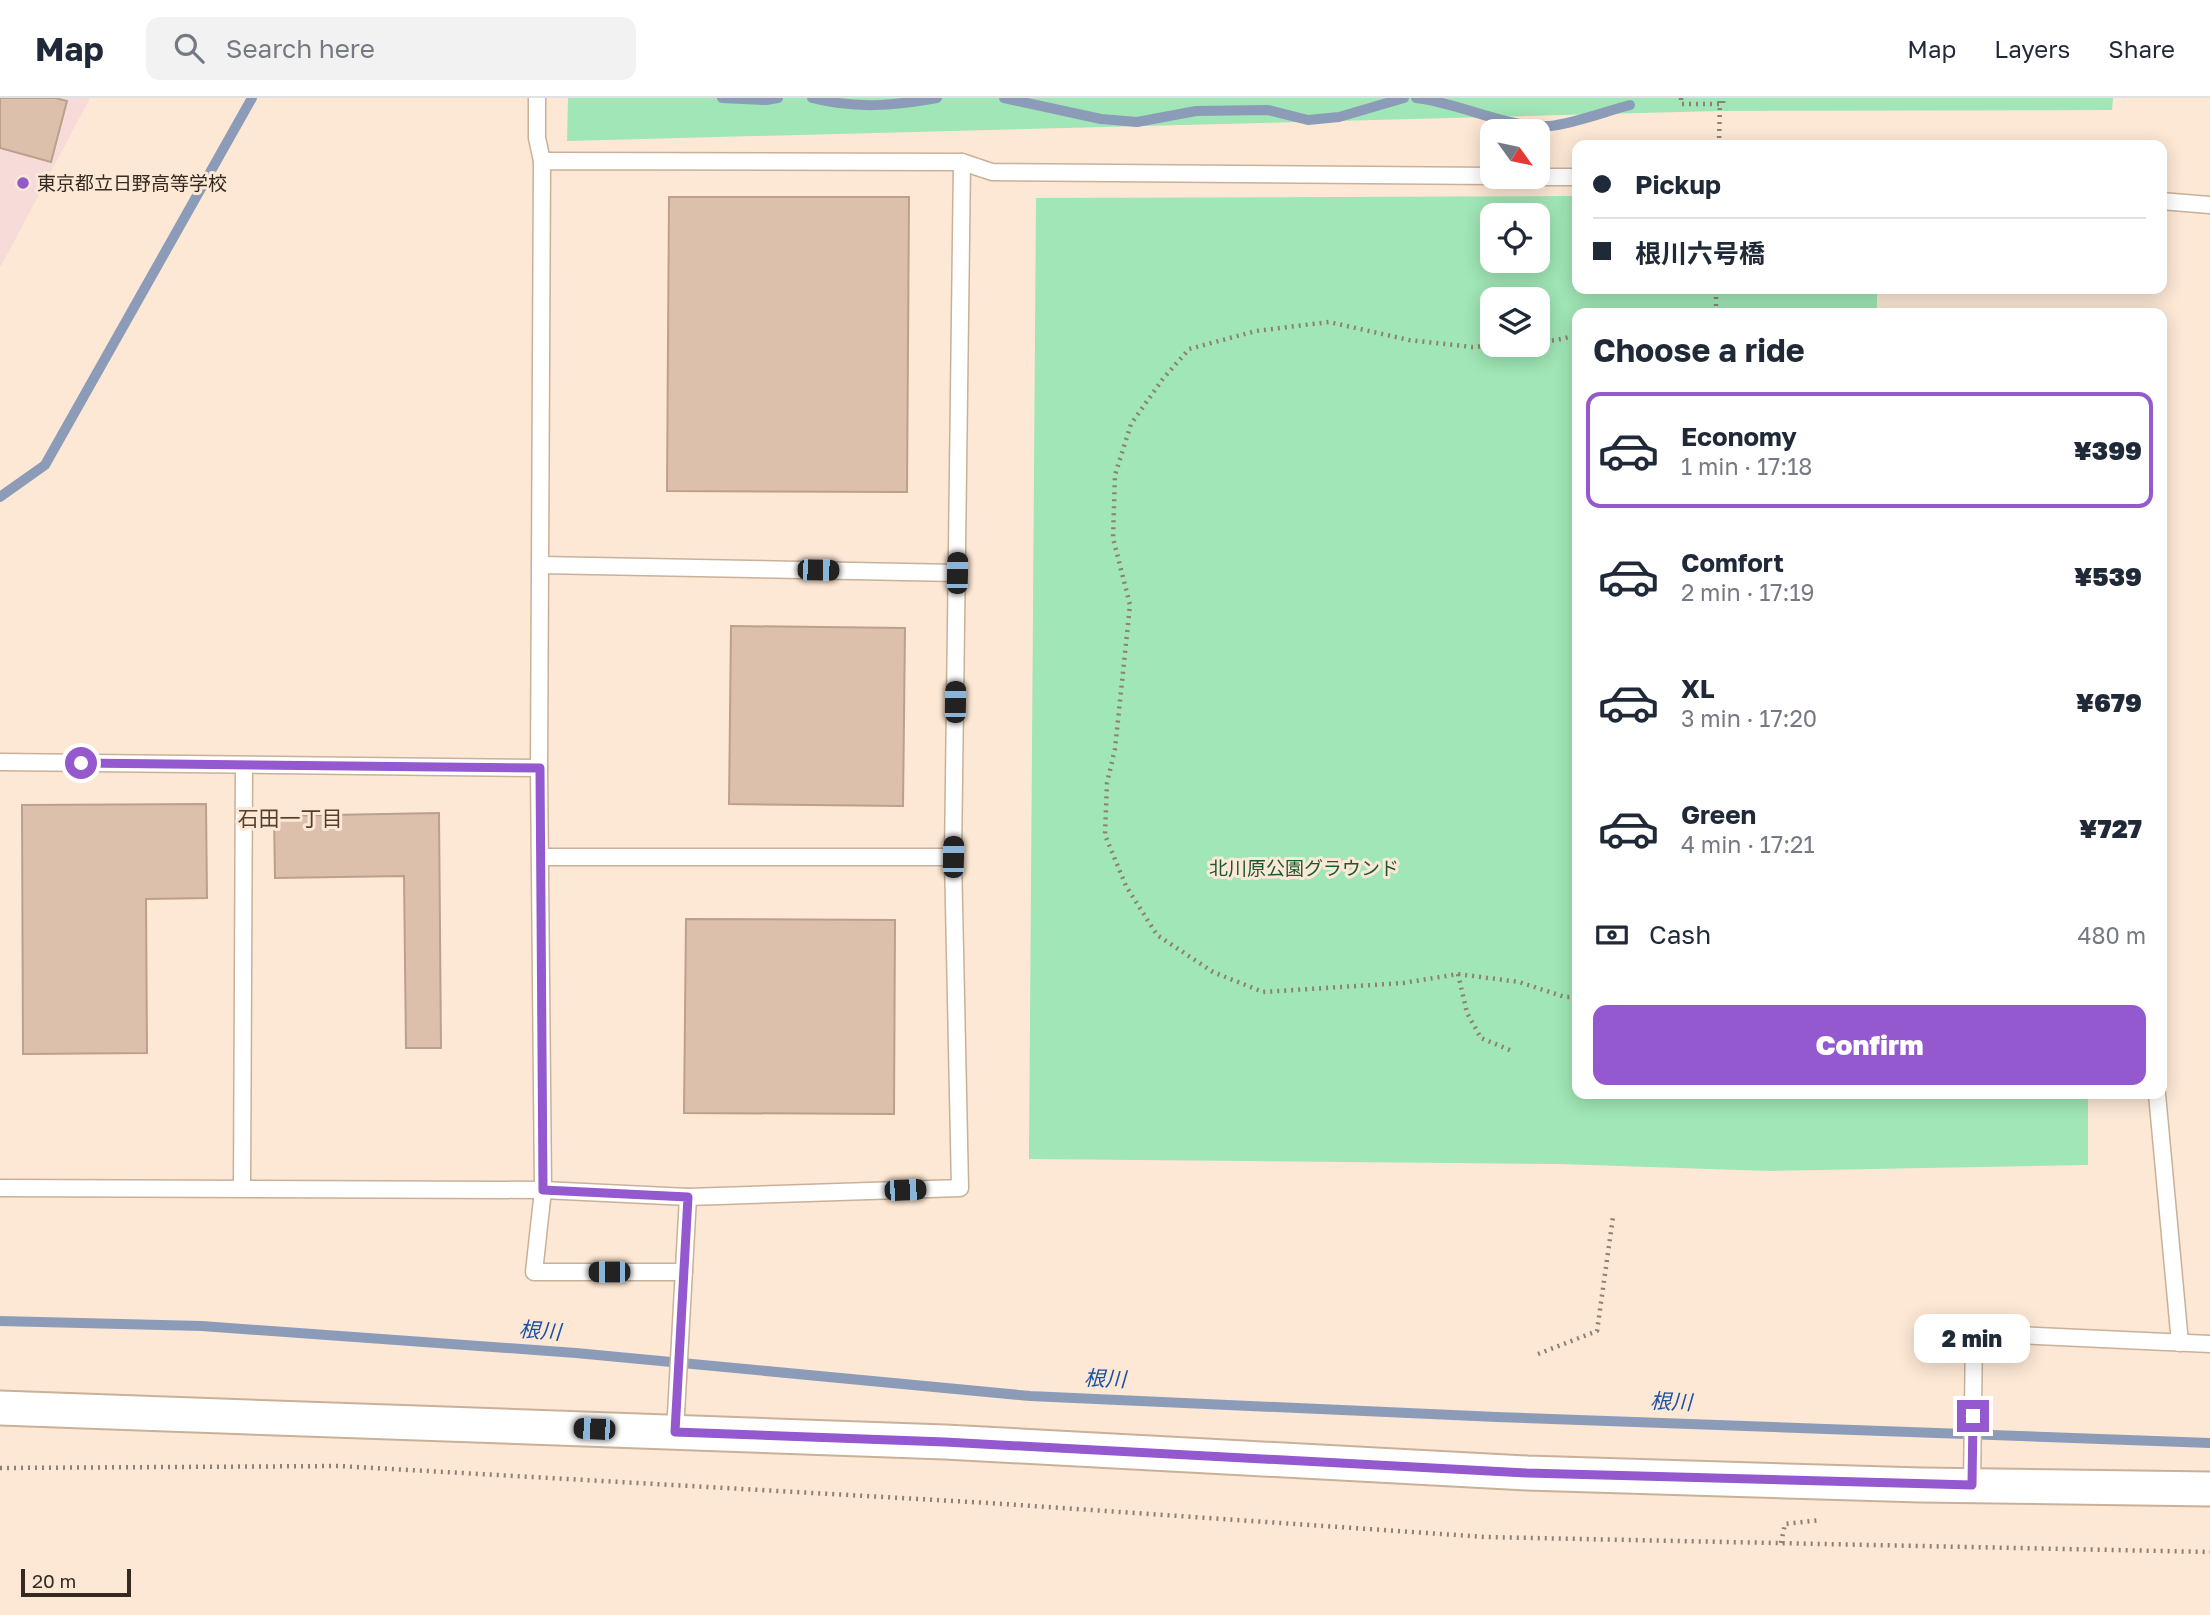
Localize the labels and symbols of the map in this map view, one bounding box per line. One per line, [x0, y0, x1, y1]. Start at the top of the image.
north arrow [1480, 119, 1550, 189]
place label: 東京都立日野高等学校 [37, 171, 227, 194]
marker: 東京都立日野高等学校 [15, 175, 31, 191]
car [947, 552, 968, 594]
car [797, 559, 840, 581]
car [945, 681, 966, 723]
route start [65, 747, 97, 779]
district label: 石田一丁目 [238, 805, 343, 831]
car [943, 836, 964, 878]
park label: 北川原公園グラウンド [1209, 856, 1399, 879]
car [884, 1179, 927, 1201]
car [589, 1262, 631, 1283]
callout: 2 min [1915, 1314, 2031, 1364]
water label: 根川 [518, 1316, 564, 1345]
water label: 根川 [1084, 1364, 1128, 1392]
water label: 根川 [1650, 1387, 1694, 1415]
route end [1957, 1400, 1989, 1432]
car [573, 1418, 616, 1440]
scale bar [21, 1566, 131, 1598]

